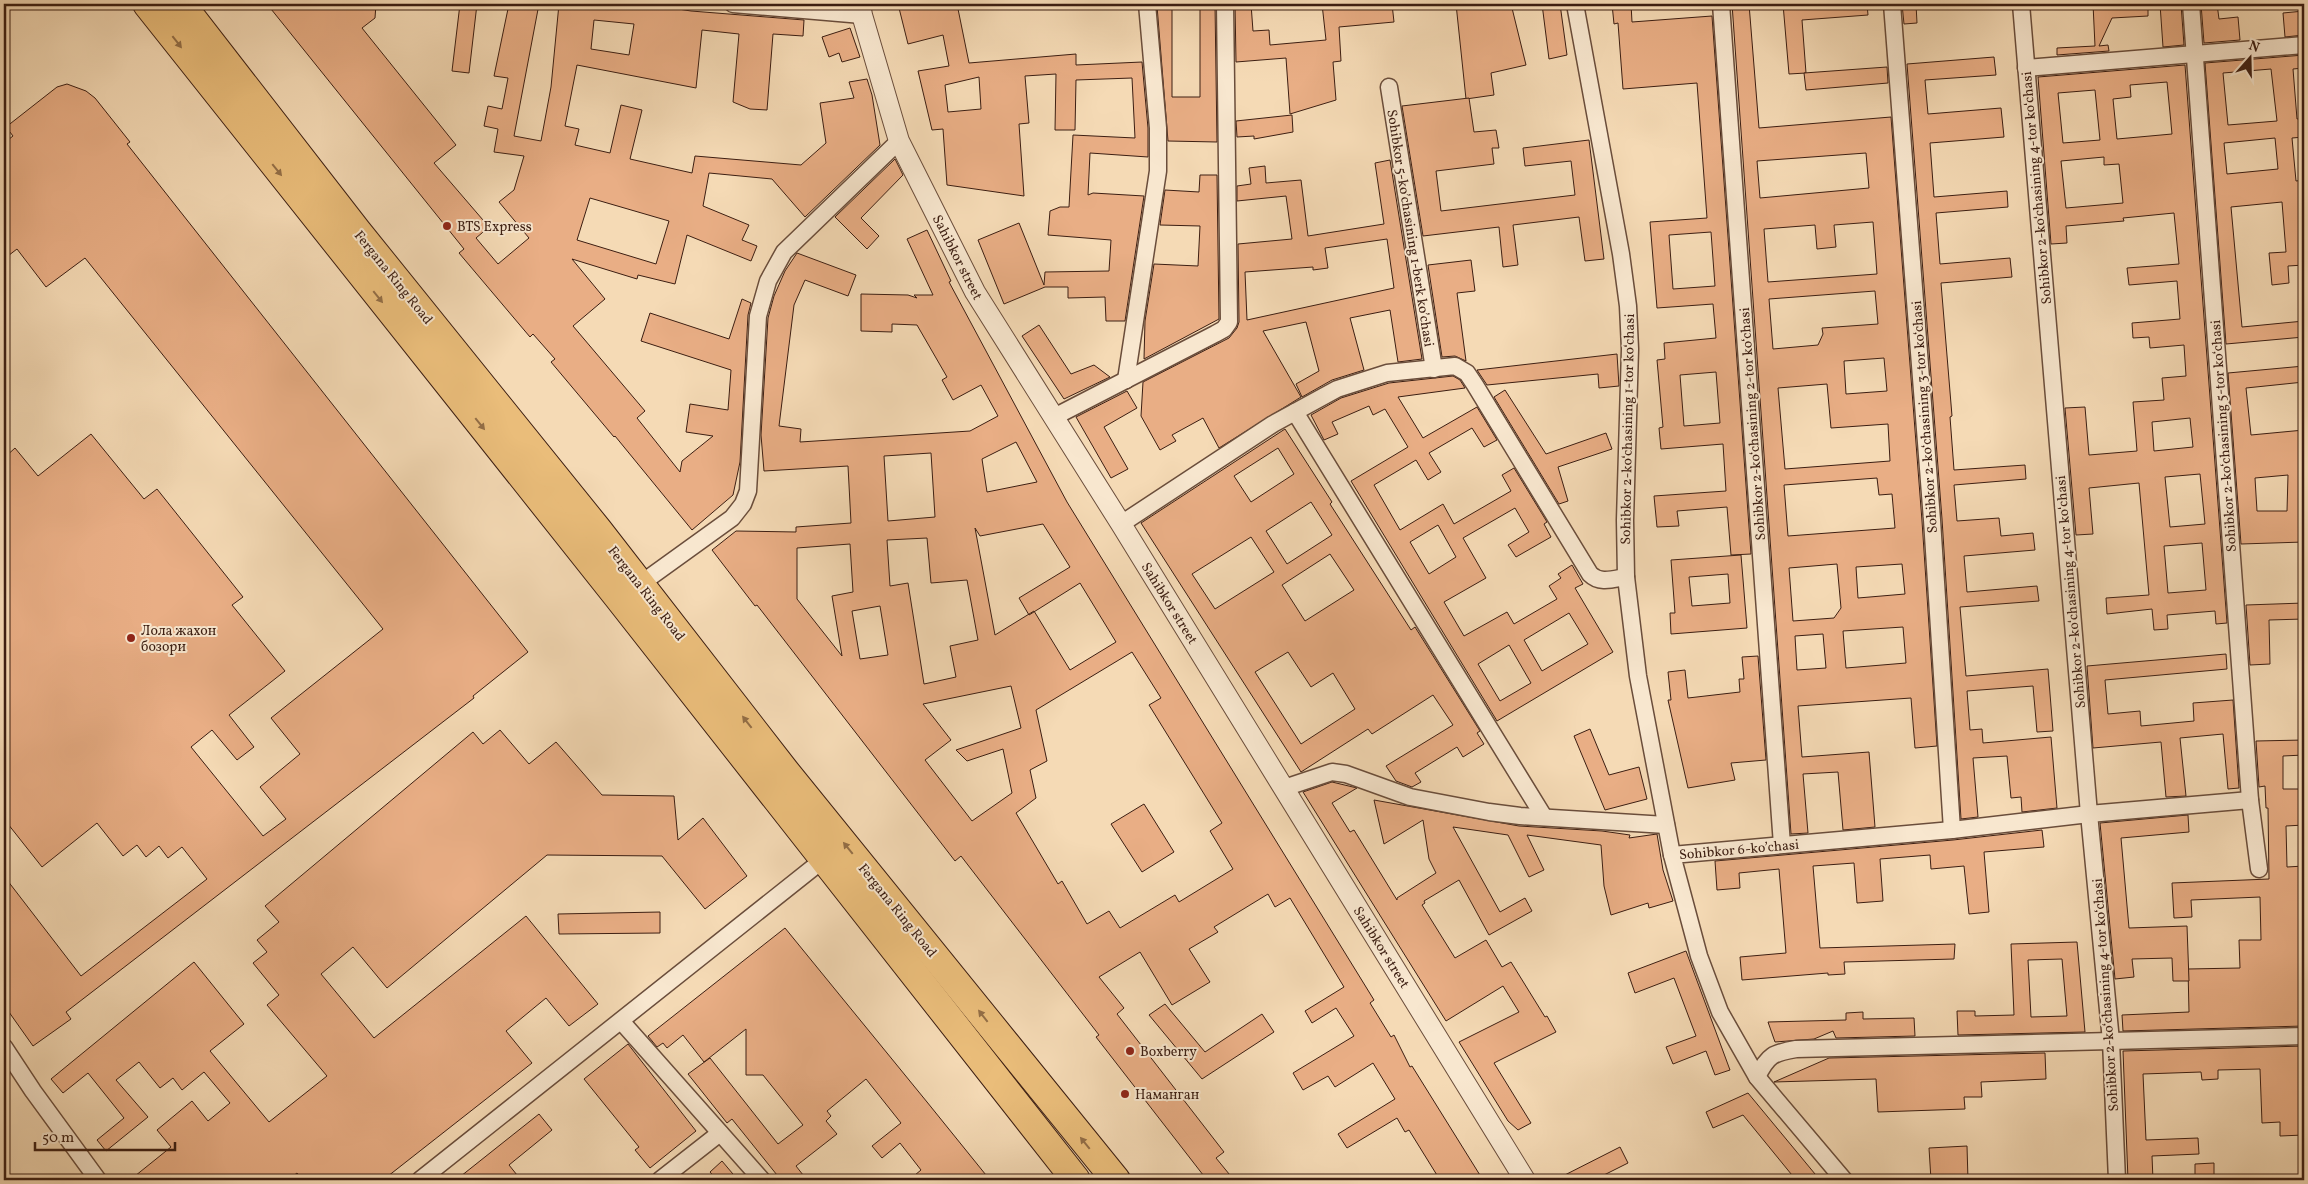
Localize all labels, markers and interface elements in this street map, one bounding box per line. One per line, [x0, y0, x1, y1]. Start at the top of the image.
north arrow [2226, 32, 2276, 82]
one-way arrow [171, 35, 182, 48]
text: N [2246, 37, 2262, 58]
street label: Sohibkor 2-ko‘chasining 4-tor ko‘chasi [2018, 71, 2057, 305]
street label: Sohibkor 5-koʼchasining 1-berk koʼchasi [1381, 108, 1438, 348]
one-way arrow [272, 163, 282, 177]
street label: Sahibkor street [927, 212, 986, 304]
place label: BTS Express [457, 218, 532, 237]
marker: BTS Express [441, 220, 453, 232]
street label: Fergana Ring Road [349, 227, 437, 329]
one-way arrow [373, 290, 384, 303]
street label: Sohibkor 2-ko‘chasining 3-tor ko‘chasi [1908, 300, 1943, 534]
street label: Sohibkor 2-ko‘chasining 2-tor ko‘chasi [1736, 307, 1771, 541]
street label: Sohibkor 2-ko‘chasining 1-tor ko‘chasi [1617, 313, 1640, 545]
street label: Sohibkor 2-ko‘chasining 5-tor ko‘chasi [2207, 319, 2242, 553]
one-way arrow [474, 417, 485, 430]
street label: Sohibkor 2-ko‘chasining 4-tor ko‘chasi [2052, 475, 2091, 709]
street label: Fergana Ring Road [603, 543, 689, 645]
street label: Sahibkor street [1136, 559, 1202, 648]
place label: Лола жахон бозори [141, 622, 217, 657]
marker: Лола жахон бозори [125, 632, 137, 644]
one-way arrow [741, 715, 752, 728]
street label: Sohibkor 6-koʼchasi [1678, 836, 1800, 865]
one-way arrow [843, 842, 854, 855]
street label: Fergana Ring Road [853, 860, 941, 962]
street label: Sohibkor 2-ko‘chasining 4-tor ko‘chasi [2089, 878, 2124, 1112]
street label: Sahibkor street [1348, 903, 1414, 992]
one-way arrow [977, 1010, 988, 1023]
place label: Boxberry [1140, 1043, 1197, 1062]
marker: Boxberry [1124, 1045, 1136, 1057]
place label: Наманган [1135, 1086, 1200, 1105]
marker: Наманган [1119, 1088, 1131, 1100]
scale bar [35, 1119, 175, 1151]
text: 50 m [42, 1128, 74, 1149]
one-way arrow [1079, 1137, 1091, 1149]

